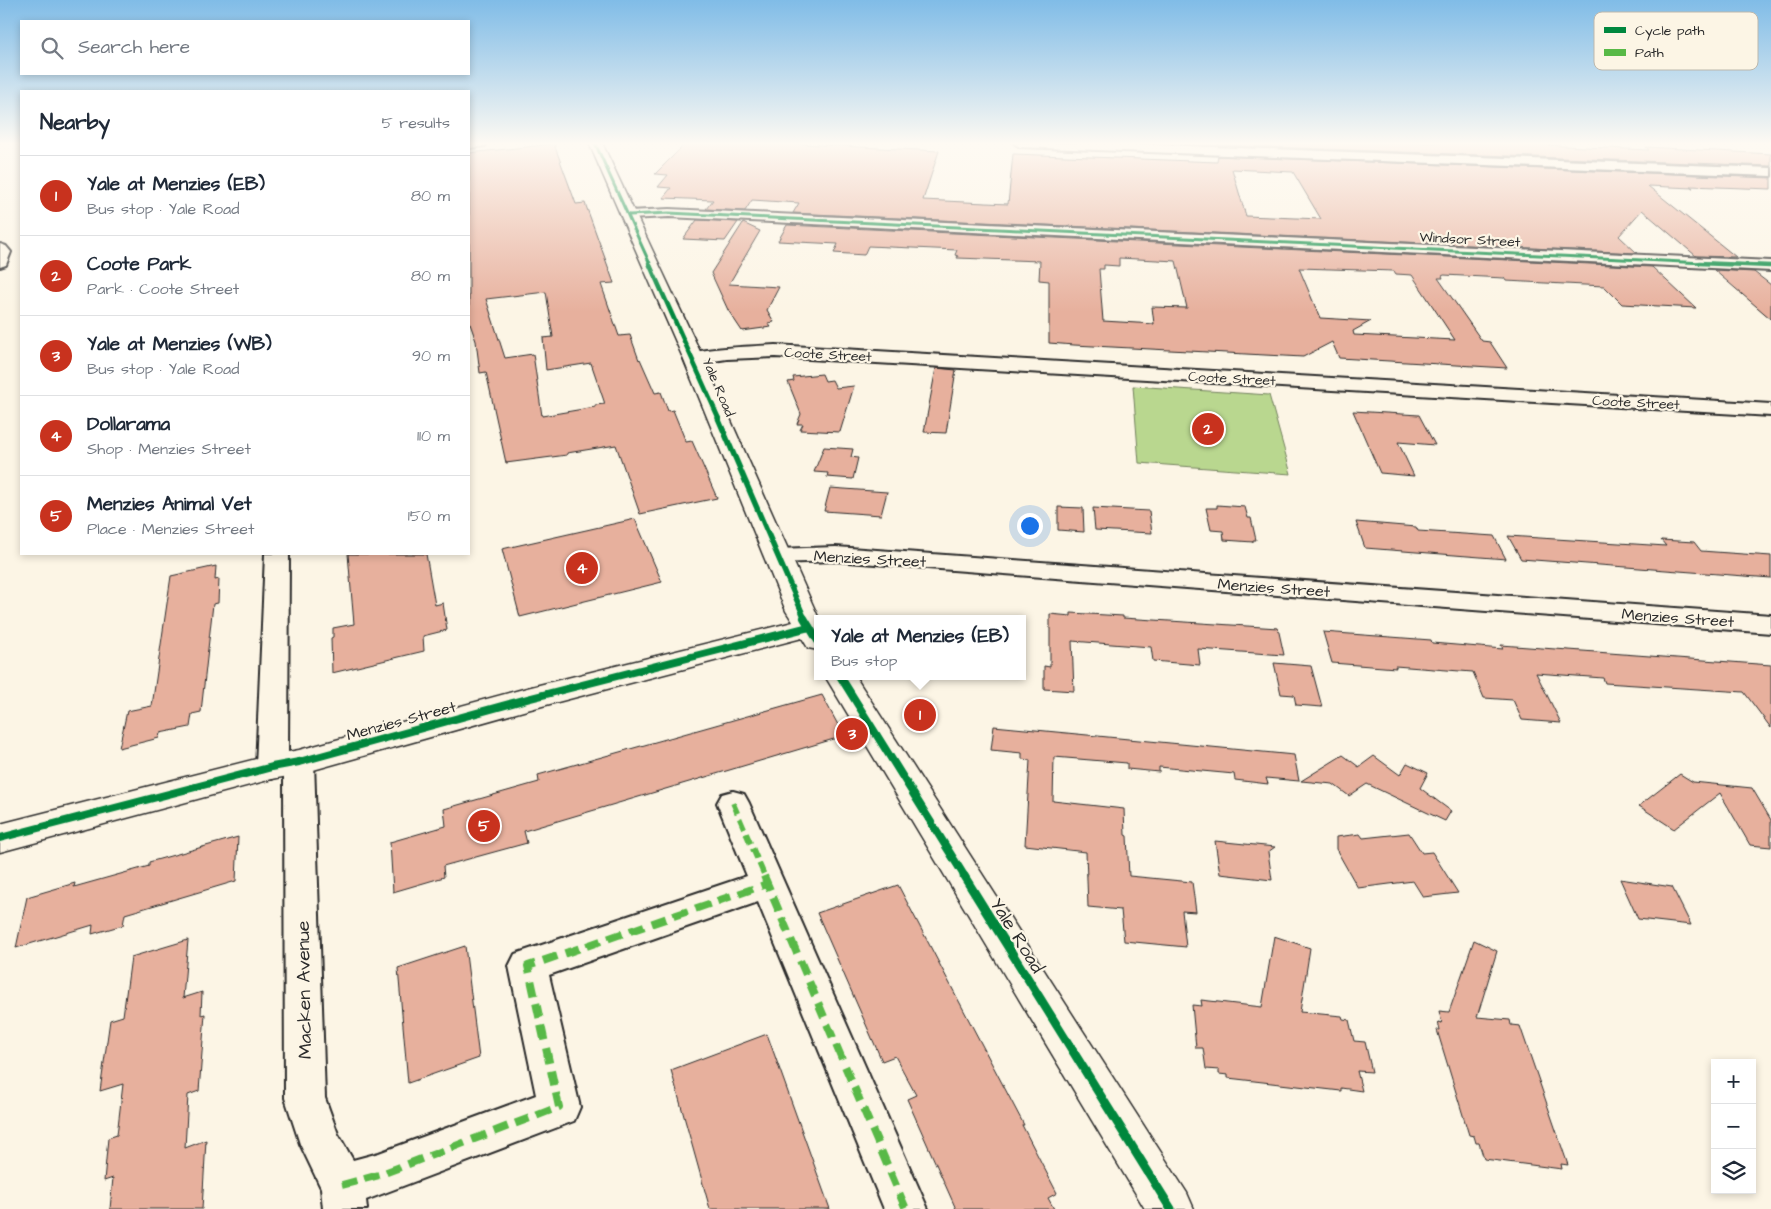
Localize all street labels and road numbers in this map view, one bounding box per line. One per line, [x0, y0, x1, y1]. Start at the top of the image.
street label: Windsor Street [1419, 227, 1521, 253]
street label: Coote Street [784, 343, 873, 367]
street label: Yale Road [697, 355, 739, 420]
street label: Coote Street [1188, 367, 1277, 391]
street label: Coote Street [1592, 391, 1681, 415]
street label: Menzies Street [813, 545, 927, 573]
street label: Menzies Street [1217, 573, 1331, 603]
street label: Menzies Street [1621, 603, 1735, 633]
street label: Menzies Street [344, 696, 459, 746]
street label: Yale Road [983, 893, 1051, 979]
street label: Macken Avenue [290, 921, 319, 1059]

